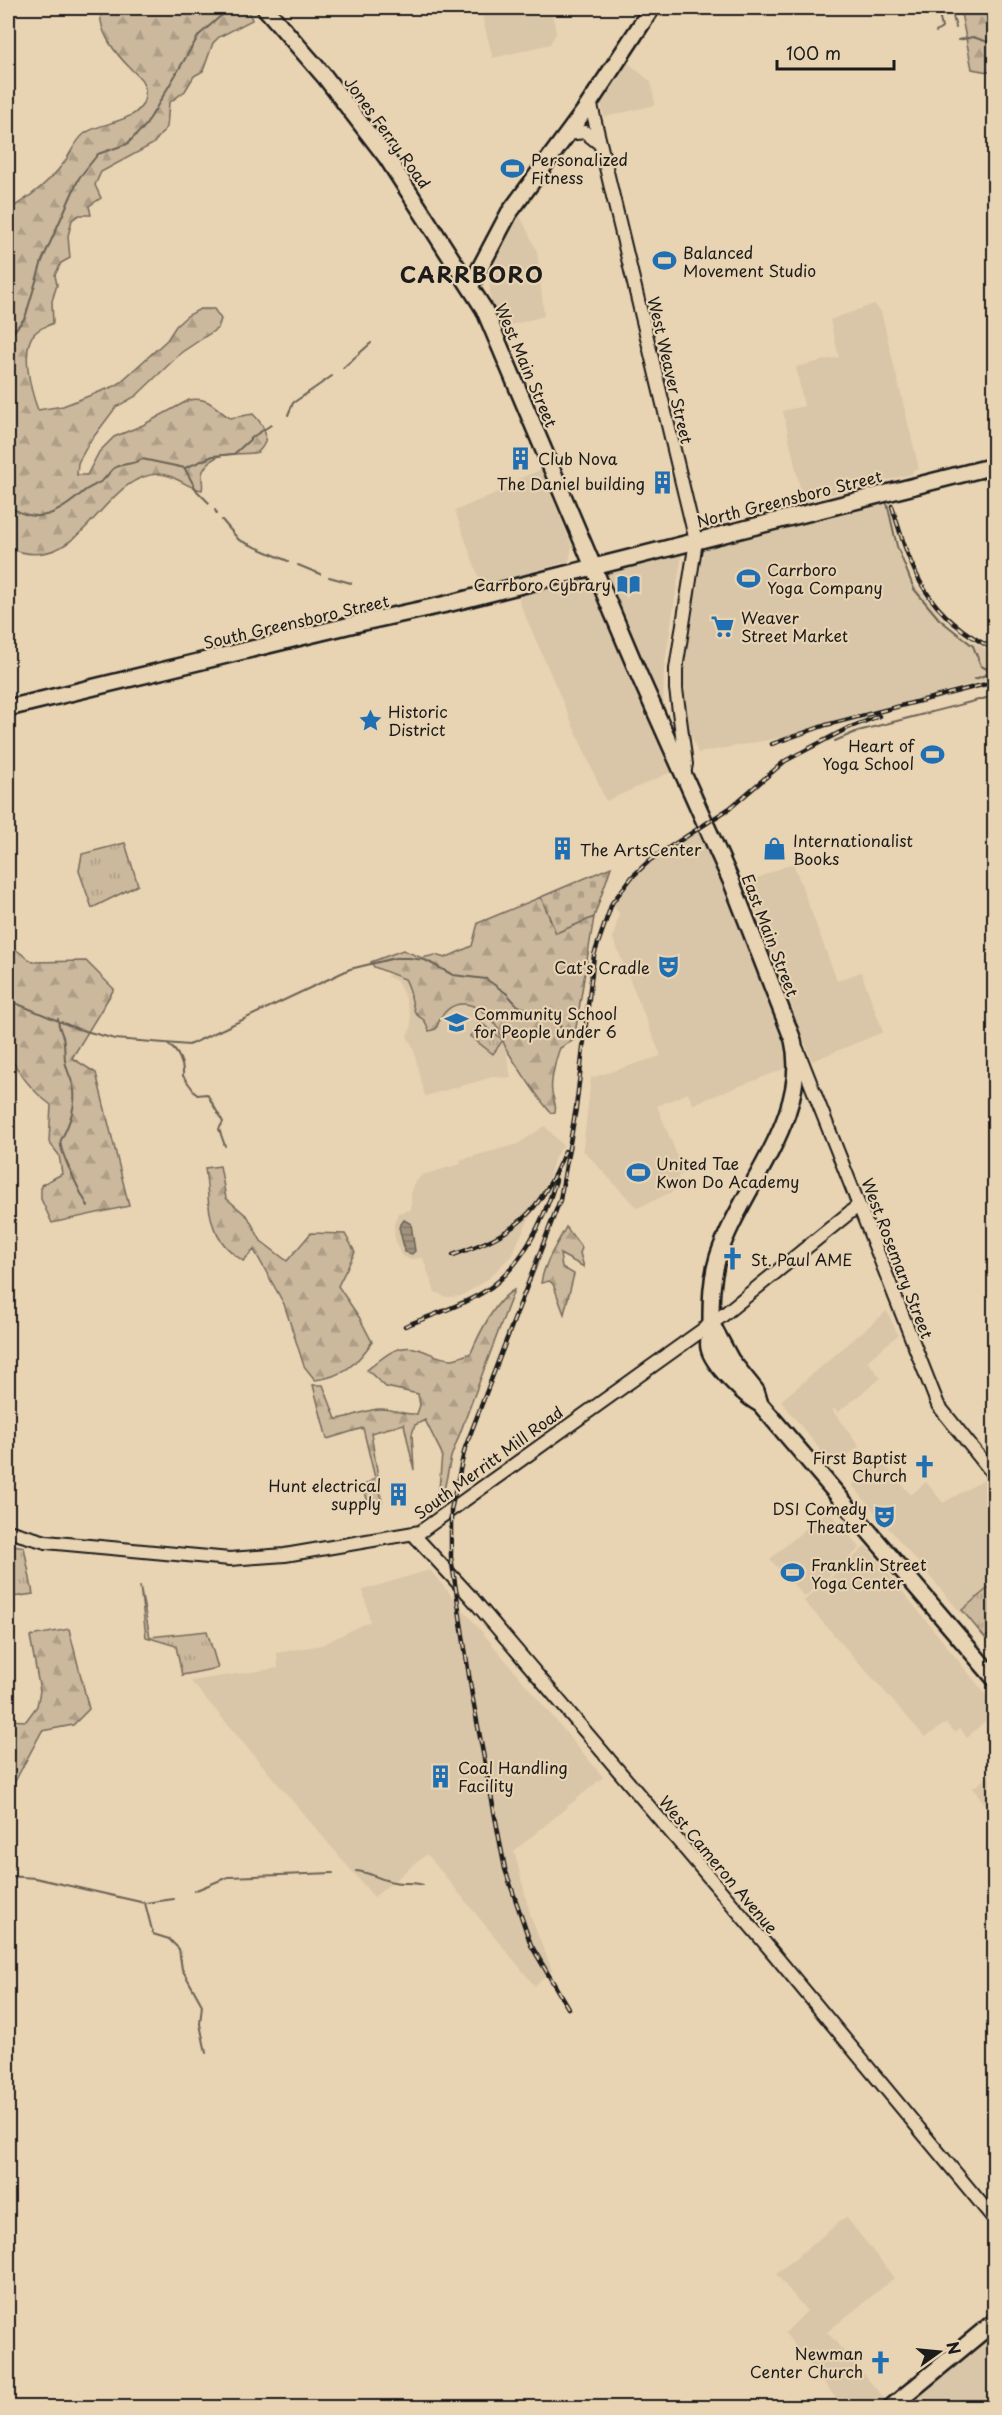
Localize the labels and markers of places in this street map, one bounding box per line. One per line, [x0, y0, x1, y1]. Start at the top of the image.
place label: Personalized Fitness [531, 147, 628, 189]
sports icon: Personalized Fitness [500, 155, 526, 181]
place label: Balanced Movement Studio [683, 240, 816, 282]
sports icon: Balanced Movement Studio [652, 248, 678, 274]
building icon: Club Nova [507, 445, 533, 471]
place label: Club Nova [538, 446, 618, 470]
building icon: The Daniel building [650, 470, 676, 496]
place label: The Daniel building [497, 471, 645, 495]
place label: Carrboro Yoga Company [767, 557, 883, 599]
sports icon: Carrboro Yoga Company [736, 565, 762, 591]
library icon: Carrboro Cybrary [616, 571, 642, 597]
place label: Carrboro Cybrary [473, 572, 611, 596]
place label: Weaver Street Market [741, 605, 848, 647]
supermarket icon: Weaver Street Market [710, 613, 736, 639]
place label: Historic District [388, 699, 448, 741]
place icon: Historic District [357, 707, 383, 733]
place label: Heart of Yoga School [822, 733, 916, 775]
sports icon: Heart of Yoga School [919, 741, 945, 767]
place label: Internationalist Books [793, 828, 913, 870]
building icon: The ArtsCenter [549, 836, 575, 862]
shop icon: Internationalist Books [762, 836, 788, 862]
place label: The ArtsCenter [580, 837, 702, 861]
theatre icon: Cat's Cradle [655, 954, 681, 980]
place label: Cat's Cradle [554, 955, 650, 979]
place label: Community School for People under 6 [474, 1001, 617, 1043]
school or university icon: Community School for People under 6 [443, 1009, 469, 1035]
place label: United Tae Kwon Do Academy [656, 1151, 799, 1193]
sports icon: United Tae Kwon Do Academy [625, 1159, 651, 1185]
church icon: St. Paul AME [720, 1246, 746, 1272]
place label: St. Paul AME [751, 1247, 853, 1271]
place label: First Baptist Church [812, 1445, 907, 1487]
church icon: First Baptist Church [912, 1453, 938, 1479]
place label: Hunt electrical supply [269, 1473, 381, 1515]
building icon: Hunt electrical supply [386, 1481, 412, 1507]
place label: DSI Comedy Theater [773, 1496, 868, 1538]
theatre icon: DSI Comedy Theater [872, 1504, 898, 1530]
place label: Franklin Street Yoga Center [811, 1552, 927, 1594]
sports icon: Franklin Street Yoga Center [780, 1560, 806, 1586]
place label: Coal Handling Facility [458, 1755, 568, 1797]
building icon: Coal Handling Facility [427, 1763, 453, 1789]
place label: Newman Center Church [750, 2341, 863, 2383]
church icon: Newman Center Church [868, 2349, 894, 2375]

